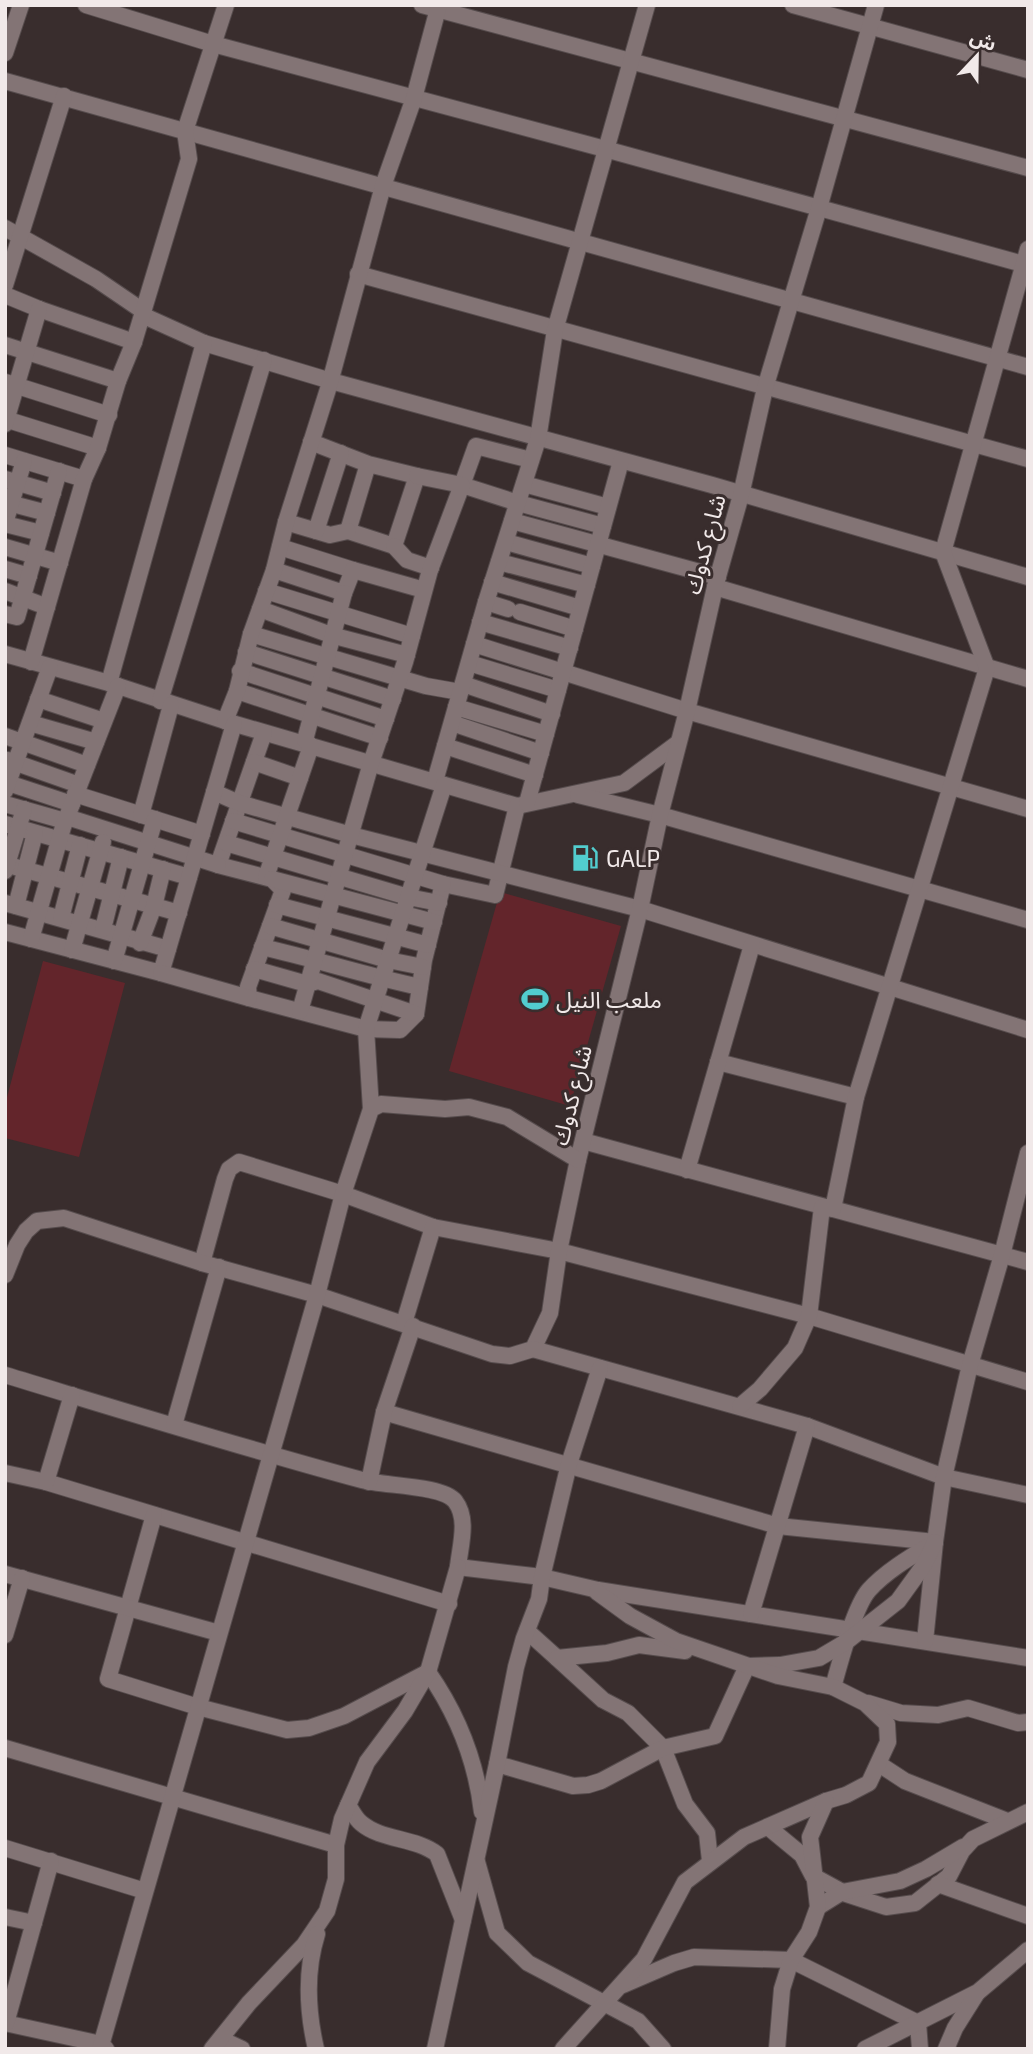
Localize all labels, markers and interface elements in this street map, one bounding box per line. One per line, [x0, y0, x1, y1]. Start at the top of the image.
north arrow [942, 21, 1012, 91]
text: ش [967, 24, 1000, 55]
street label: شارع كدوك [677, 491, 735, 598]
fuel station icon: GALP [570, 843, 600, 873]
place label: GALP [606, 844, 660, 872]
sports icon: ملعب النيل [520, 984, 550, 1014]
place label: ملعب النيل [556, 985, 662, 1013]
street label: شارع كدوك [545, 1042, 601, 1149]

